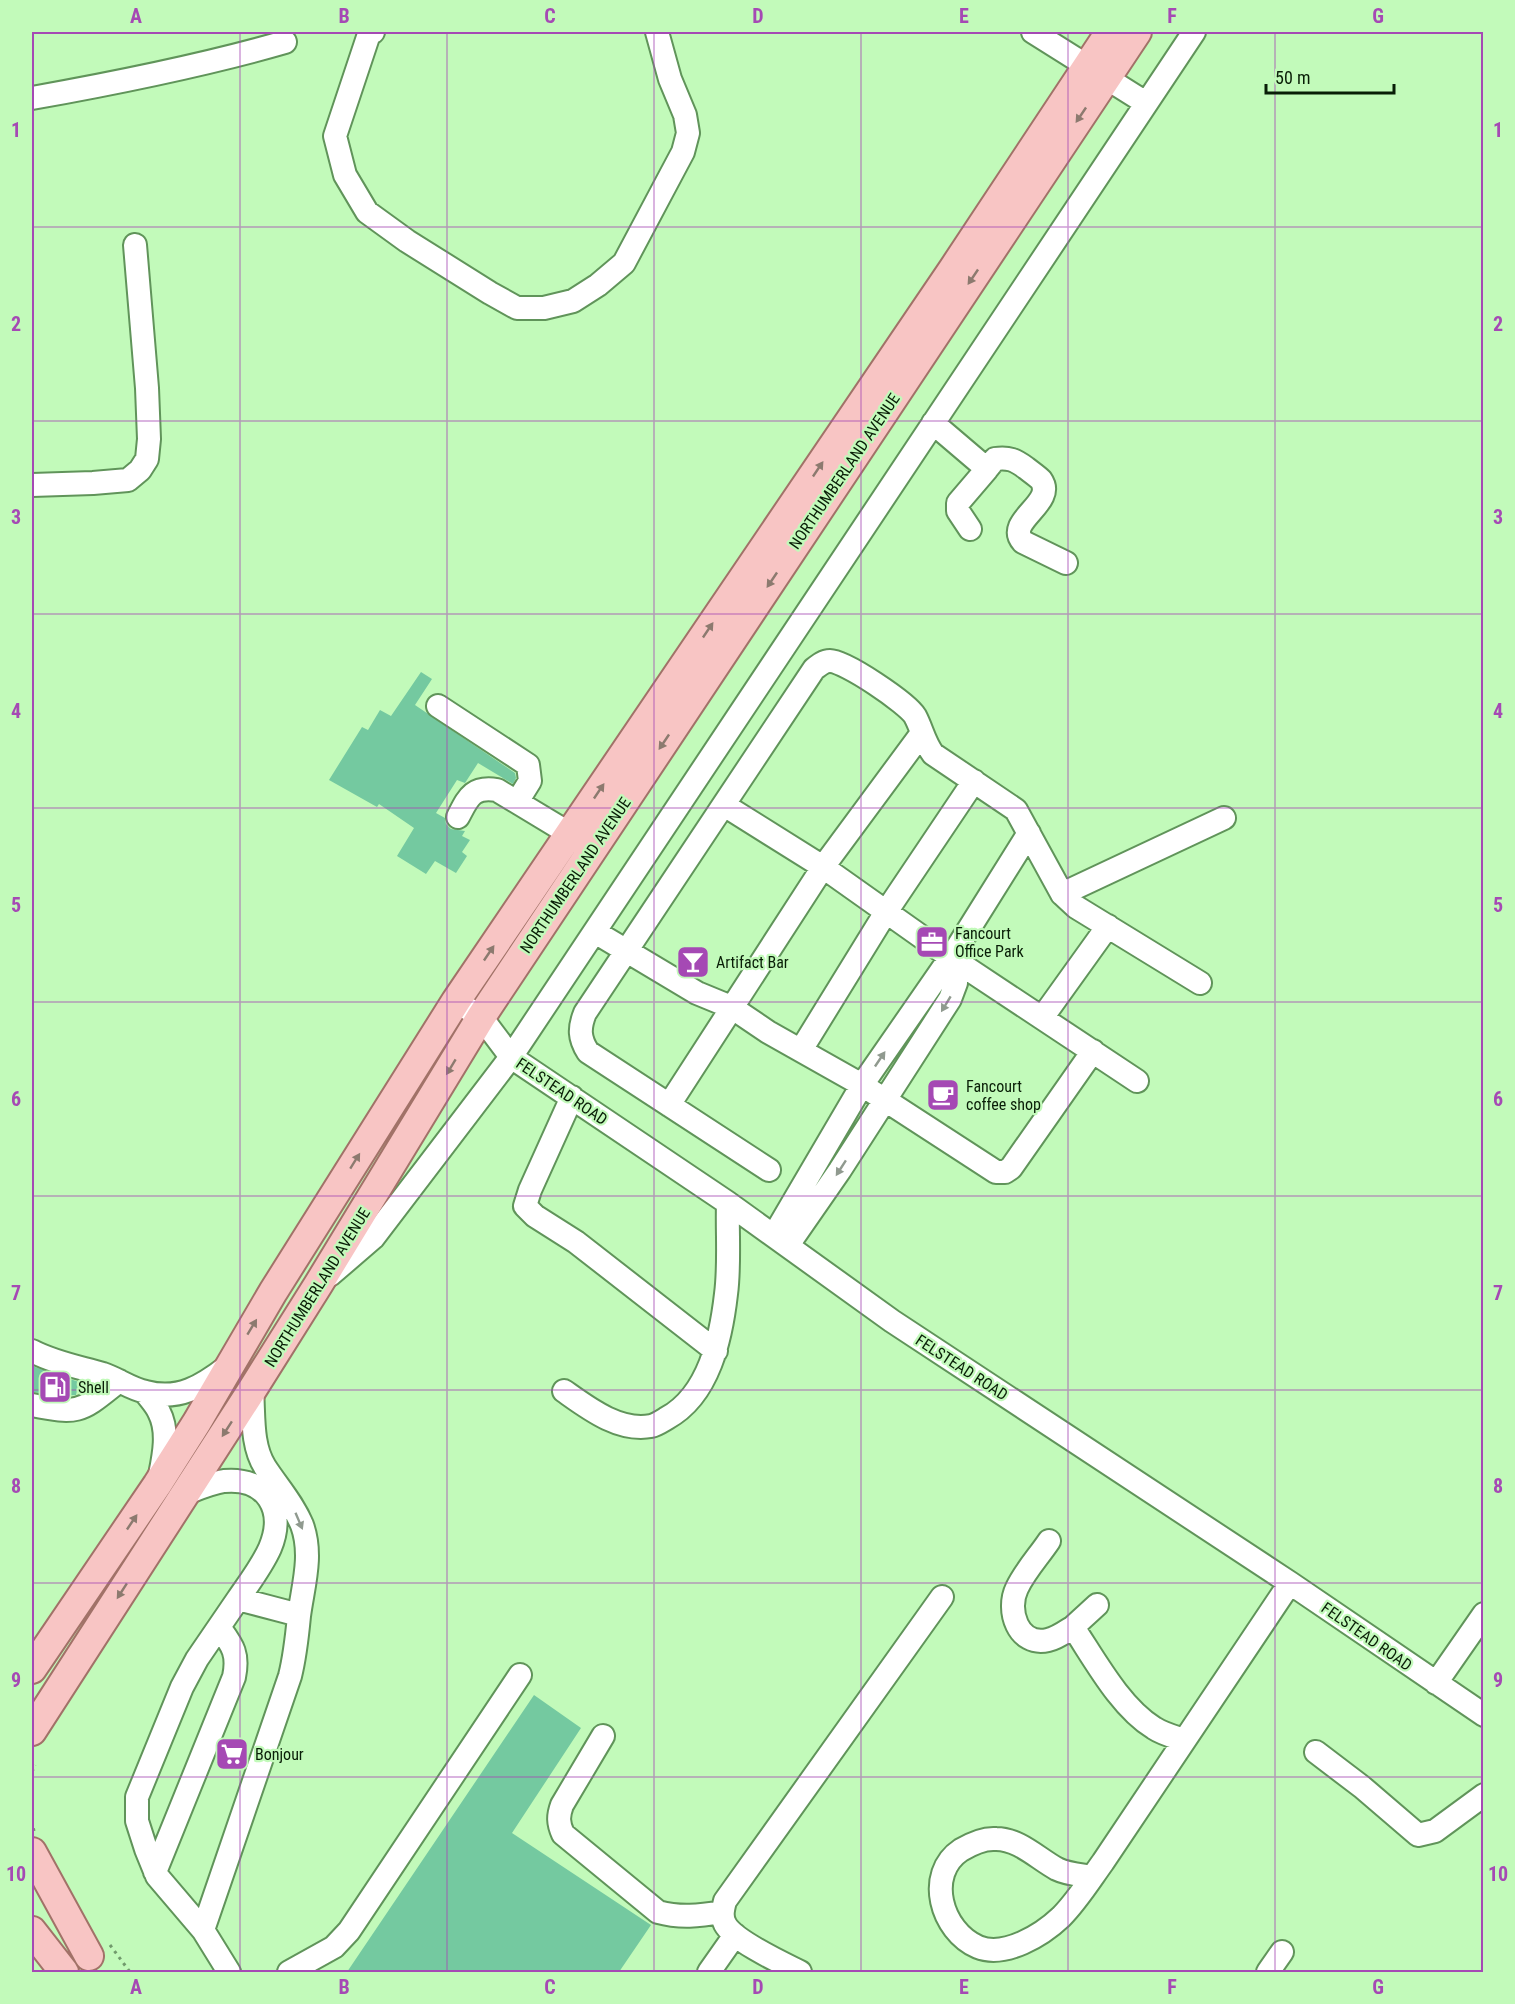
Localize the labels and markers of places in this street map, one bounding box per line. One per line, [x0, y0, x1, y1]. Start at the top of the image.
office icon: Fancourt Office Park [914, 924, 950, 960]
place label: Fancourt Office Park [955, 924, 1024, 961]
bar icon: Artifact Bar [675, 944, 711, 980]
place label: Artifact Bar [716, 953, 789, 972]
cafe icon: Fancourt coffee shop [925, 1077, 961, 1113]
place label: Fancourt coffee shop [966, 1077, 1041, 1114]
fuel station icon: Shell [37, 1369, 73, 1405]
place label: Shell [78, 1378, 109, 1397]
supermarket icon: Bonjour [214, 1736, 250, 1772]
place label: Bonjour [255, 1745, 304, 1764]

